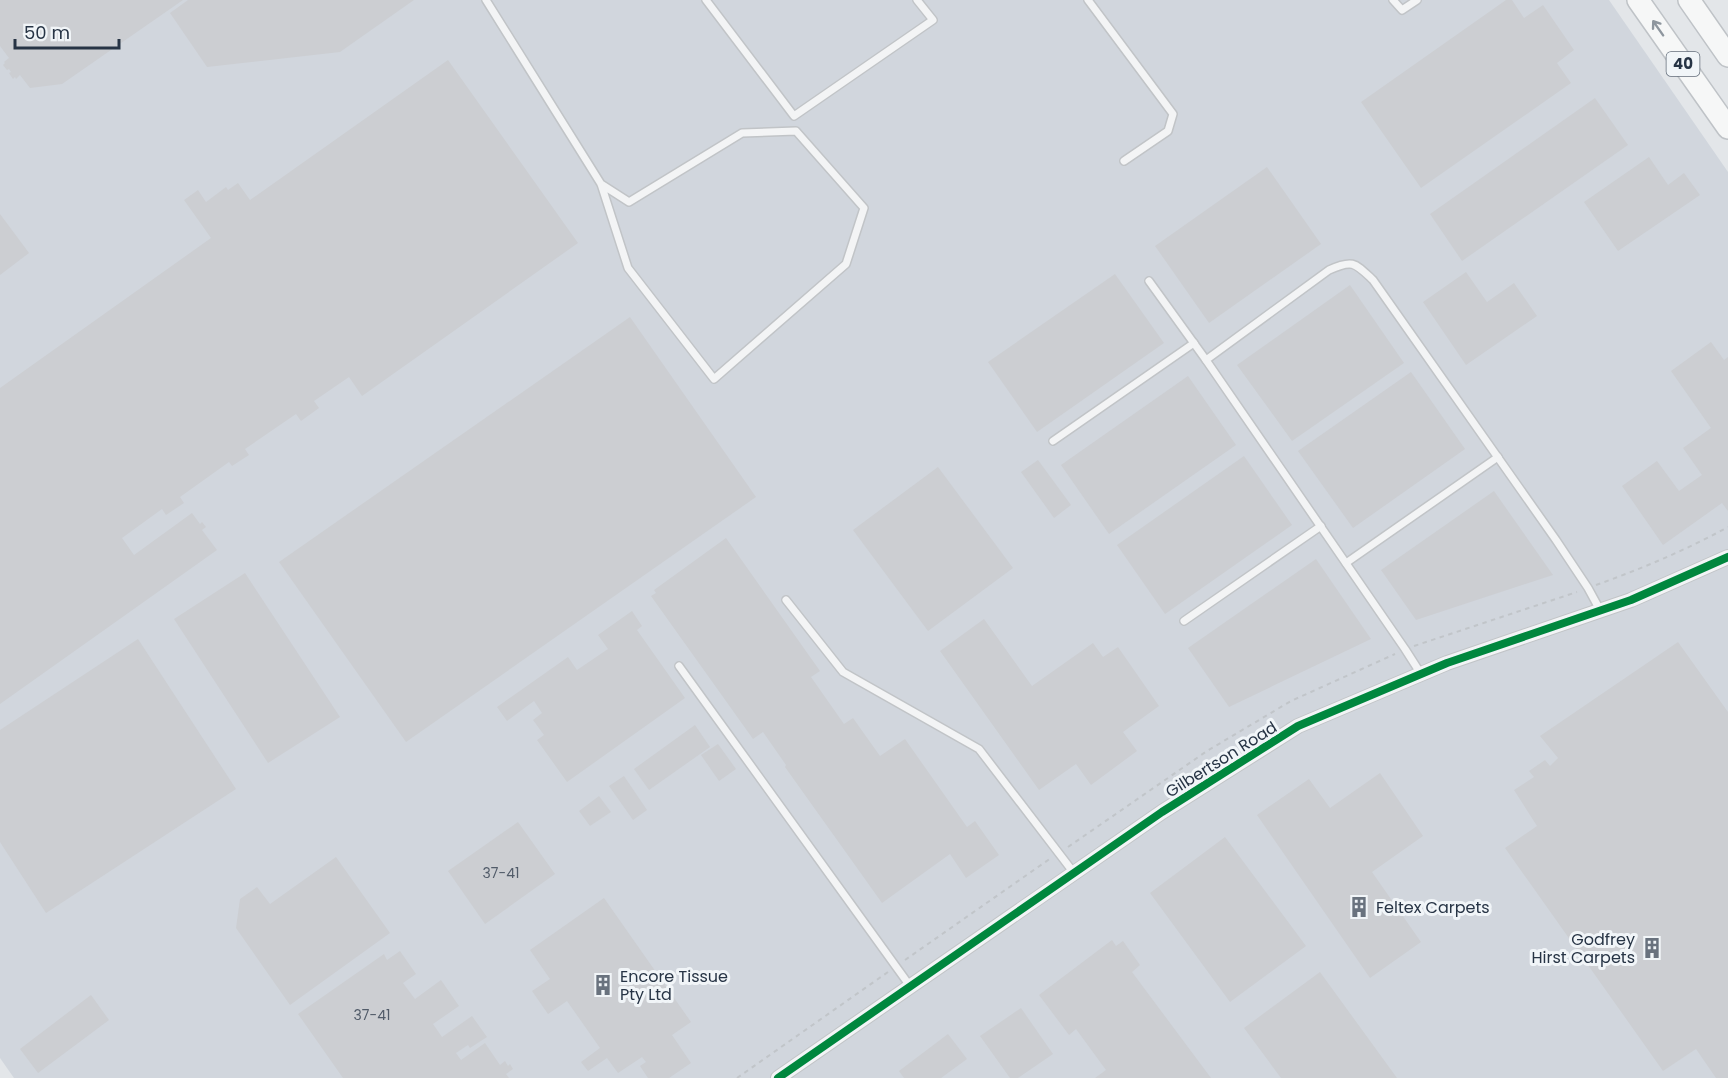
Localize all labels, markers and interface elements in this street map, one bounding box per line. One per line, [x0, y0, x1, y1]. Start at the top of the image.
scale bar [15, 12, 118, 50]
text: 50 m [24, 20, 70, 45]
one-way arrow [1652, 21, 1664, 37]
road number: 40 [1666, 52, 1700, 76]
street label: Gilbertson Road [1161, 716, 1281, 803]
house number: 37-41 [483, 863, 519, 883]
building icon: Feltex Carpets [1347, 895, 1371, 919]
place label: Feltex Carpets [1376, 896, 1490, 919]
place label: Godfrey Hirst Carpets [1532, 928, 1635, 969]
building icon: Godfrey Hirst Carpets [1640, 936, 1664, 960]
place label: Encore Tissue Pty Ltd [620, 965, 728, 1006]
building icon: Encore Tissue Pty Ltd [591, 973, 615, 997]
house number: 37-41 [354, 1005, 390, 1025]

